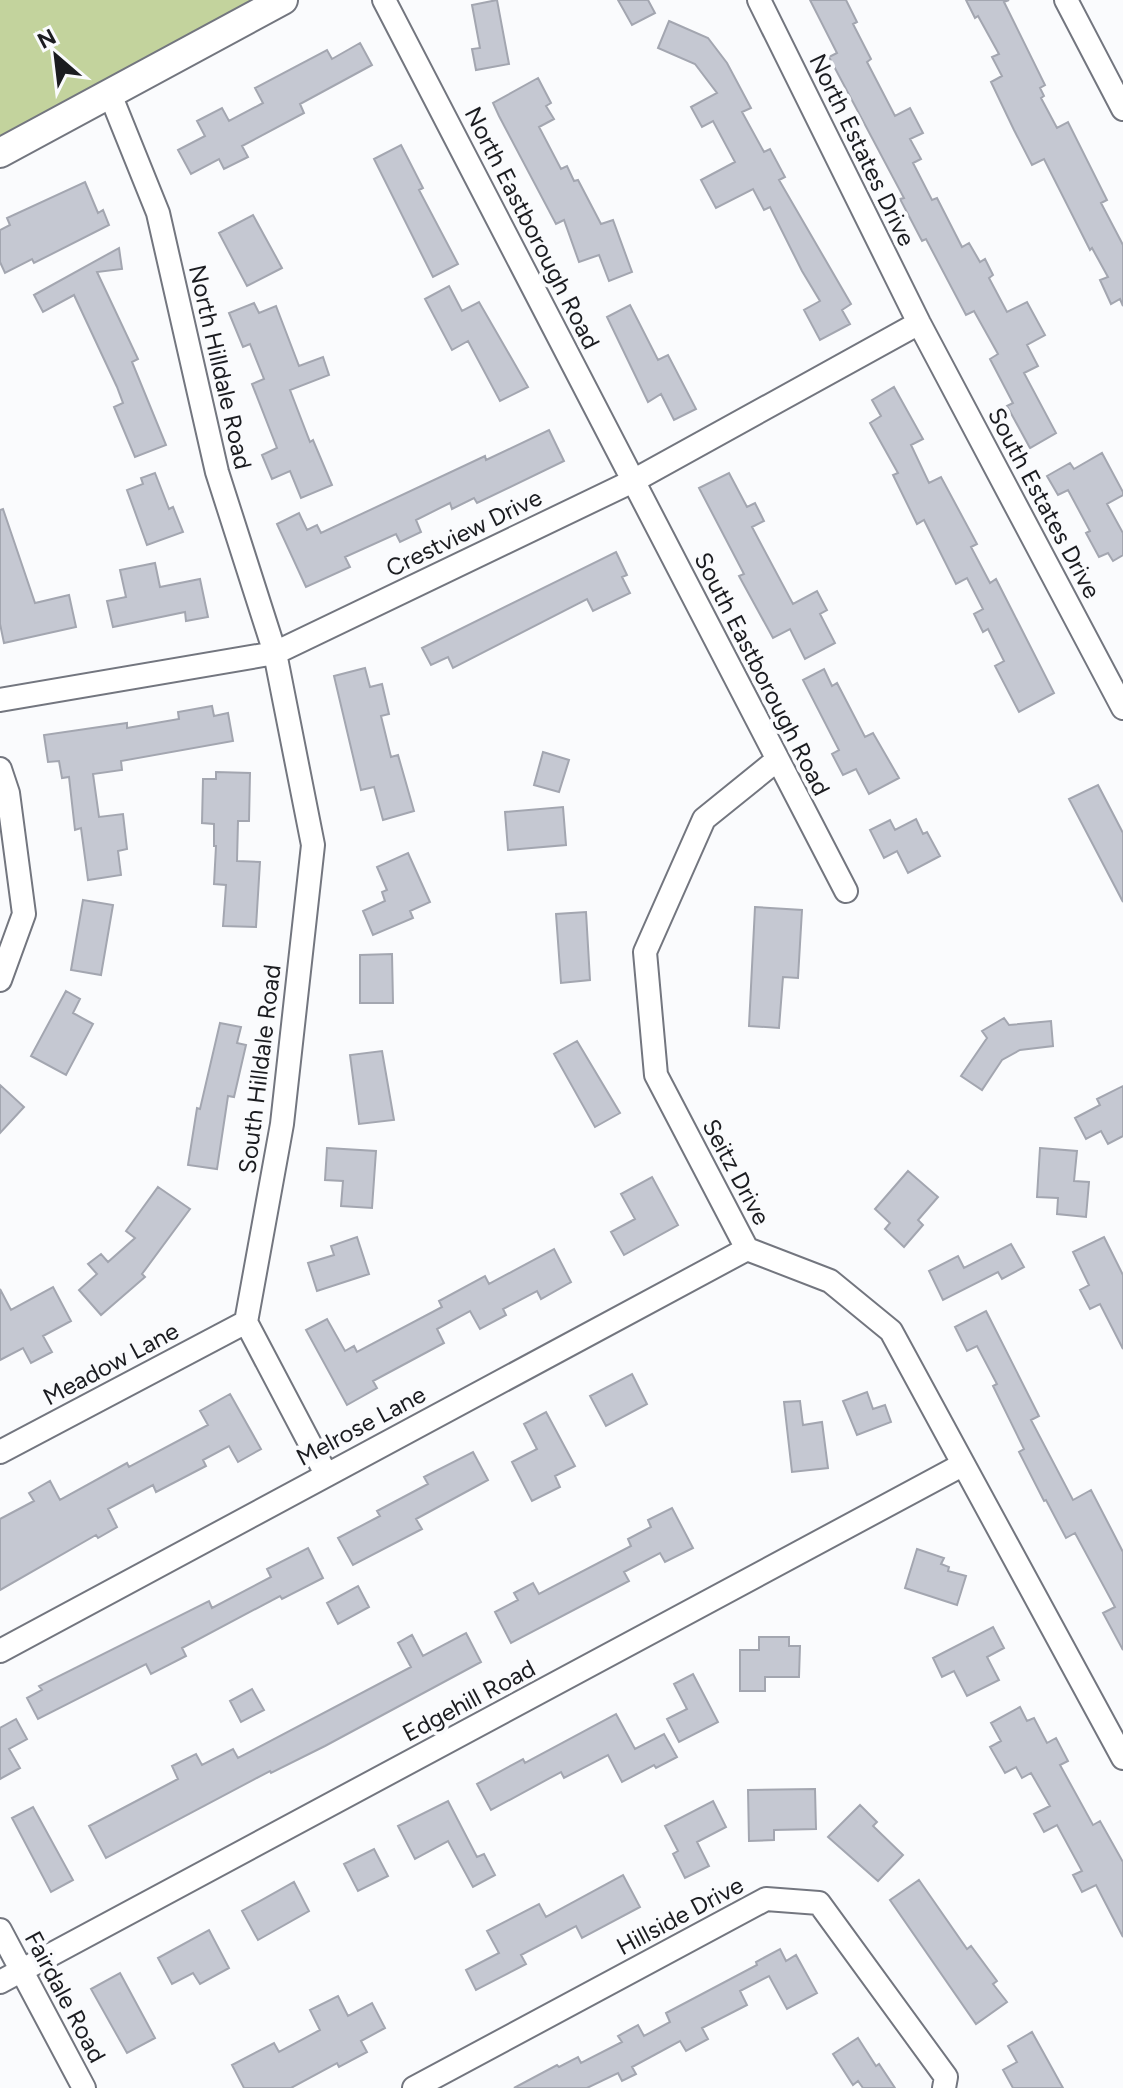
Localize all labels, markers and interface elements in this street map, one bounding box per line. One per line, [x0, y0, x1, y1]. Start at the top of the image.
north arrow [16, 16, 96, 96]
text: N [33, 23, 61, 55]
street label: North Estates Drive [803, 49, 922, 251]
street label: North Eastborough Road [459, 102, 606, 354]
street label: North Hilldale Road [183, 262, 258, 472]
street label: South Estates Drive [982, 402, 1107, 603]
street label: Crestview Drive [381, 482, 546, 583]
street label: South Eastborough Road [688, 547, 836, 800]
street label: South Hilldale Road [232, 963, 287, 1175]
street label: Seitz Drive [696, 1114, 776, 1230]
street label: Meadow Lane [38, 1316, 183, 1411]
street label: Melrose Lane [291, 1379, 430, 1472]
street label: Edgehill Road [397, 1653, 540, 1748]
street label: Hillside Drive [611, 1870, 748, 1961]
street label: Fairdale Road [19, 1926, 112, 2067]

